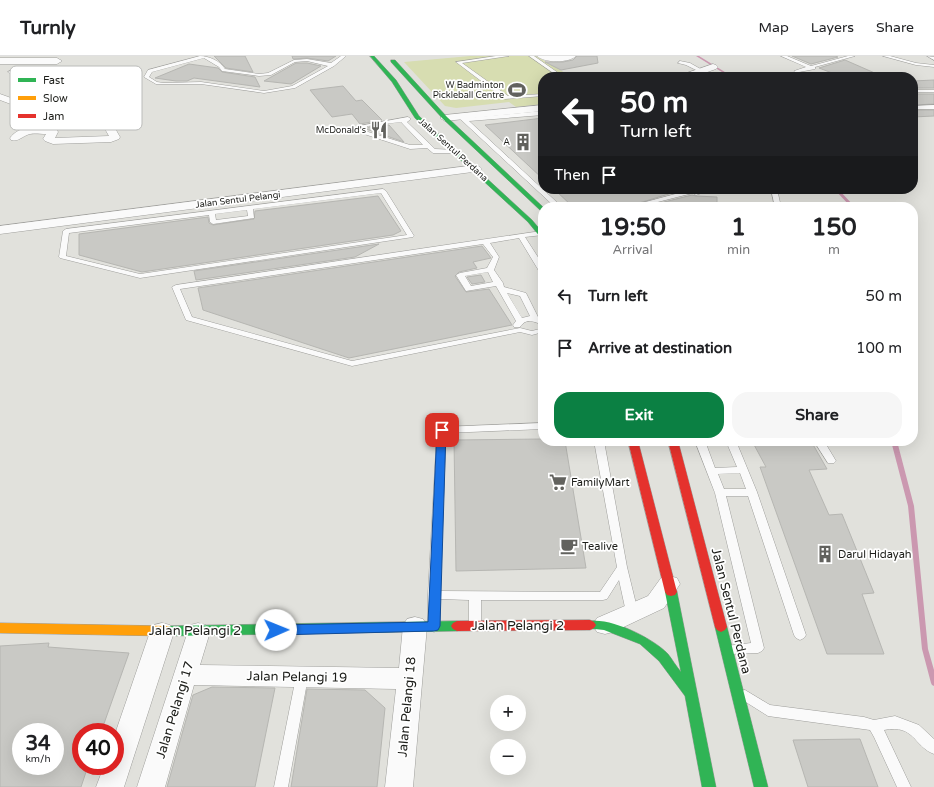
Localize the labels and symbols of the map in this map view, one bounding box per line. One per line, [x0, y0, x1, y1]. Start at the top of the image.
legend [10, 66, 142, 130]
text: Fast [43, 74, 64, 87]
place label: W Badminton Pickleball Centre [433, 80, 504, 101]
sports icon: W Badminton Pickleball Centre [507, 80, 527, 100]
text: Slow [43, 92, 68, 105]
text: Jam [43, 110, 64, 123]
street label: Jalan Sentul Perdana [416, 116, 490, 184]
restaurant icon: McDonald's [369, 120, 389, 140]
place label: McDonald's [316, 125, 366, 136]
building icon: A [513, 132, 533, 152]
place label: A [503, 137, 510, 148]
street label: Jalan Sentul Pelangi [195, 189, 281, 211]
pin [425, 413, 459, 447]
supermarket icon: FamilyMart [548, 472, 568, 492]
place label: FamilyMart [571, 476, 630, 489]
cafe icon: Tealive [559, 536, 579, 556]
place label: Tealive [582, 540, 618, 553]
building icon: Darul Hidayah [815, 544, 835, 564]
street label: Jalan Sentul Perdana [708, 546, 754, 676]
place label: Darul Hidayah [838, 548, 912, 561]
position arrow [255, 609, 297, 651]
street label: Jalan Pelangi 2 [472, 618, 564, 634]
street label: Jalan Pelangi 2 [149, 623, 241, 639]
street label: Jalan Pelangi 18 [395, 656, 419, 758]
street label: Jalan Pelangi 17 [153, 659, 197, 761]
street label: Jalan Pelangi 19 [247, 668, 347, 686]
speed limit sign: 40 [72, 723, 124, 775]

